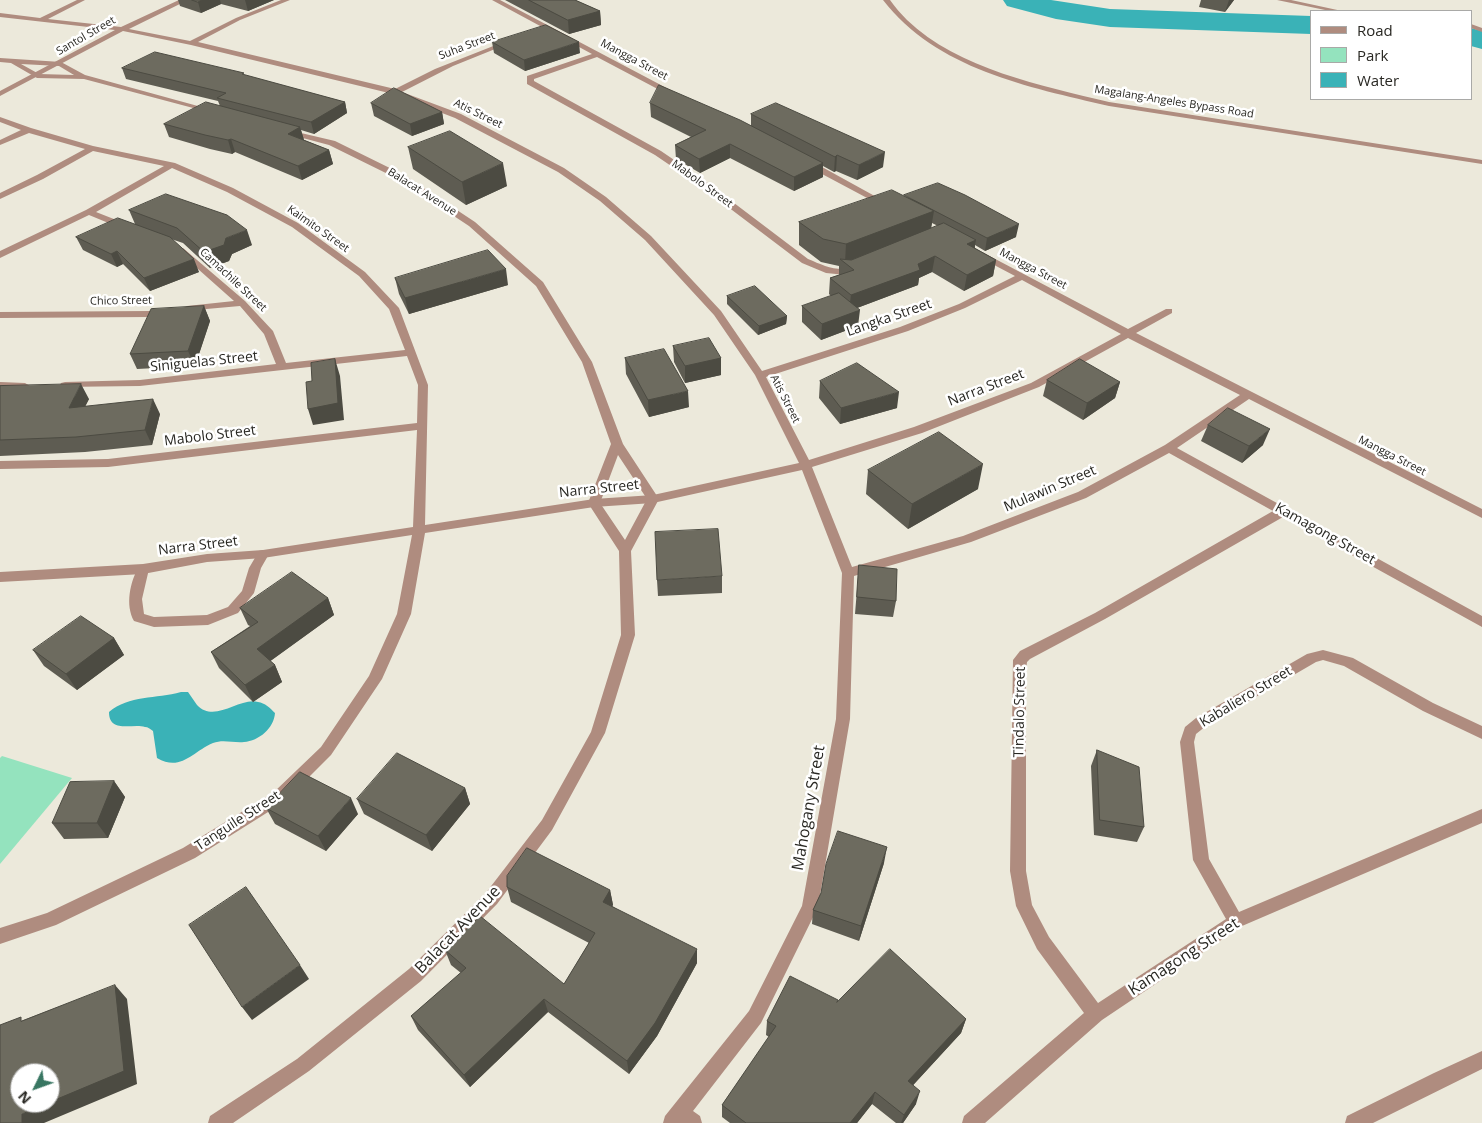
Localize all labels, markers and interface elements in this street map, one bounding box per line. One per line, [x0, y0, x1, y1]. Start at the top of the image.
legend [1310, 10, 1472, 100]
street label: Santol Street [54, 14, 118, 58]
text: Road [1357, 20, 1393, 40]
street label: Suha Street [437, 29, 497, 63]
street label: Mangga Street [598, 37, 670, 83]
text: Park [1357, 45, 1388, 65]
text: Water [1357, 70, 1399, 90]
street label: Magalang-Angeles Bypass Road [1093, 83, 1255, 121]
street label: Atis Street [452, 97, 504, 131]
street label: Mabolo Street [669, 157, 735, 211]
street label: Balacat Avenue [385, 166, 459, 218]
street label: Kaimito Street [284, 203, 352, 255]
street label: Camachile Street [197, 246, 269, 314]
street label: Mangga Street [997, 246, 1069, 292]
street label: Chico Street [90, 294, 152, 308]
street label: Langka Street [844, 296, 934, 340]
street label: Siniguelas Street [149, 348, 259, 376]
street label: Narra Street [946, 366, 1026, 410]
street label: Atis Street [767, 373, 803, 425]
street label: Mabolo Street [163, 422, 257, 450]
street label: Mangga Street [1356, 433, 1428, 479]
street label: Mulawin Street [1002, 462, 1098, 516]
street label: Narra Street [558, 476, 640, 502]
street label: Kamagong Street [1272, 499, 1378, 569]
street label: Narra Street [157, 533, 239, 559]
street label: Kabaliero Street [1197, 663, 1295, 731]
street label: Tindalo Street [1011, 666, 1029, 758]
street label: Mahogany Street [789, 744, 829, 872]
street label: Tanguile Street [192, 787, 284, 855]
street label: Balacat Avenue [411, 882, 505, 978]
street label: Kamagong Street [1125, 914, 1243, 1000]
north arrow [10, 1063, 60, 1113]
text: N [13, 1087, 35, 1108]

